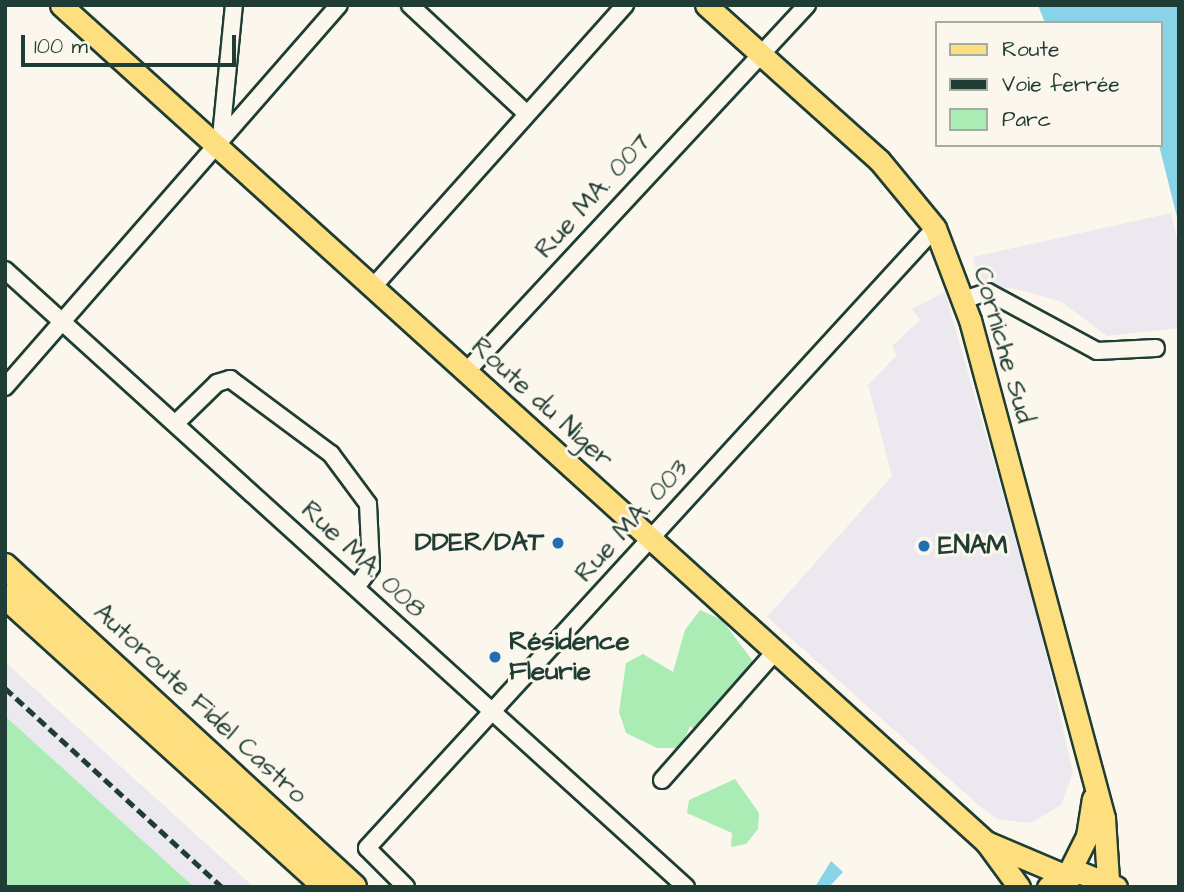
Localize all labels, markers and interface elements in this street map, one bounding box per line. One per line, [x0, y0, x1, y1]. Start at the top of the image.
scale bar [24, 21, 240, 65]
legend [936, 21, 1163, 147]
text: 100 m [34, 32, 88, 61]
text: Route [1002, 35, 1059, 64]
text: Voie ferrée [1002, 70, 1120, 99]
text: Parc [1002, 105, 1051, 134]
street label: Rue MA. 007 [529, 127, 657, 265]
street label: Corniche Sud [966, 263, 1040, 427]
street label: Route du Niger [465, 331, 619, 475]
street label: Rue MA. 003 [569, 453, 695, 589]
street label: Rue MA. 008 [295, 495, 431, 625]
place label: DDER/DAT [415, 527, 544, 559]
place label: ENAM [938, 530, 1008, 562]
marker: DDER/DAT [550, 535, 566, 551]
marker: ENAM [916, 538, 932, 554]
street label: Autoroute Fidel Castro [87, 597, 313, 811]
place label: Résidence Fleurie [509, 626, 630, 688]
marker: Résidence Fleurie [487, 649, 503, 665]

